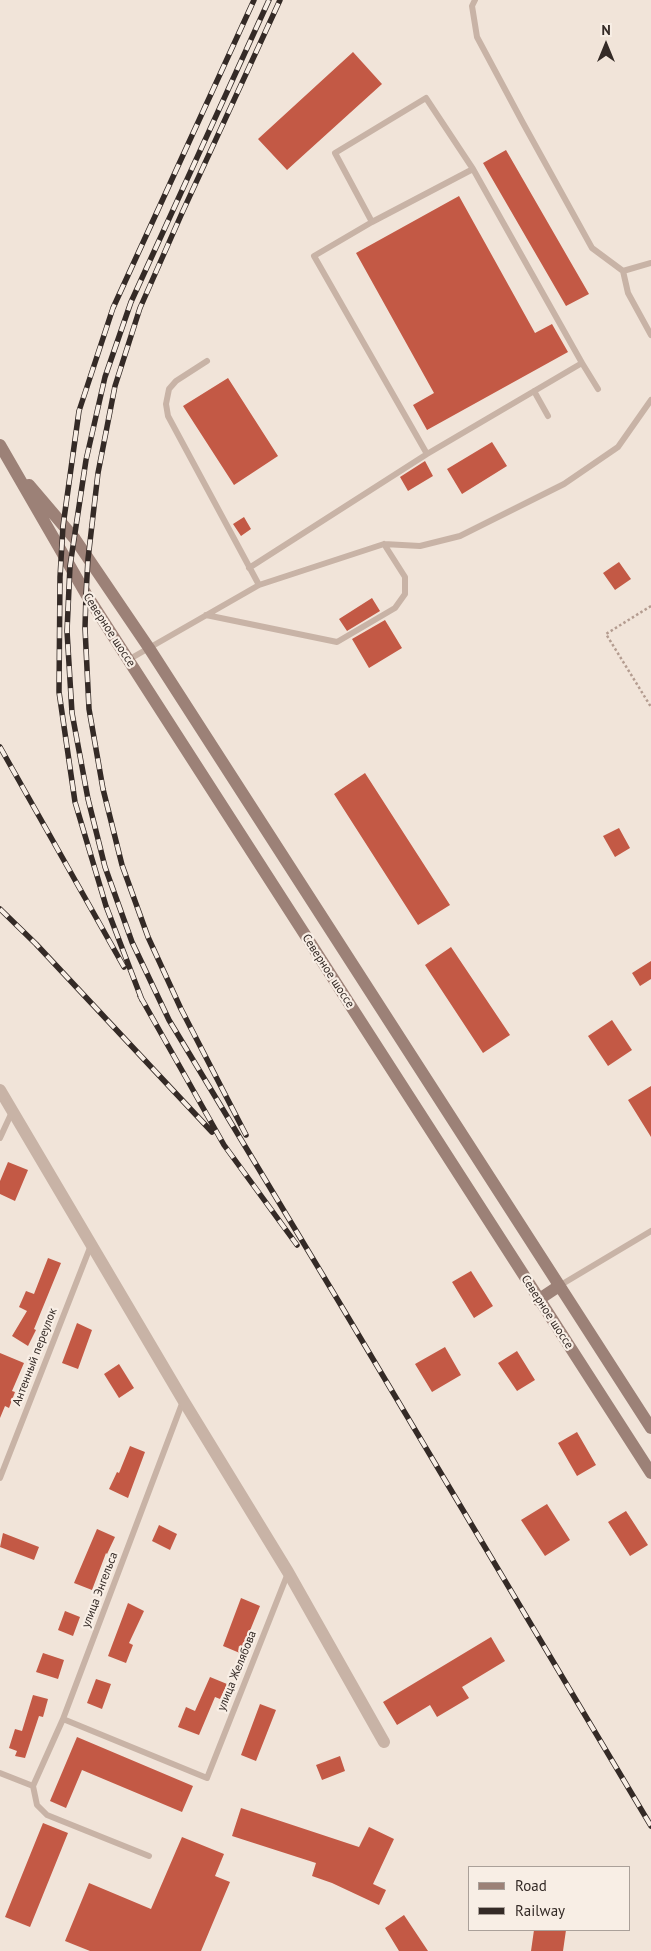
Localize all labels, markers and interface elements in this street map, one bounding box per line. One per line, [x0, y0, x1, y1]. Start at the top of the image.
north arrow [581, 20, 631, 70]
text: N [601, 21, 611, 39]
street label: Северное шоссе [80, 590, 138, 670]
street label: Северное шоссе [299, 931, 357, 1011]
street label: Северное шоссе [518, 1272, 576, 1352]
street label: Антенный переулок [10, 1306, 60, 1408]
street label: улица Энгельса [79, 1550, 121, 1630]
street label: улица Желябова [214, 1629, 260, 1713]
legend [468, 1866, 631, 1931]
text: Road [515, 1876, 547, 1895]
text: Railway [515, 1901, 565, 1920]

